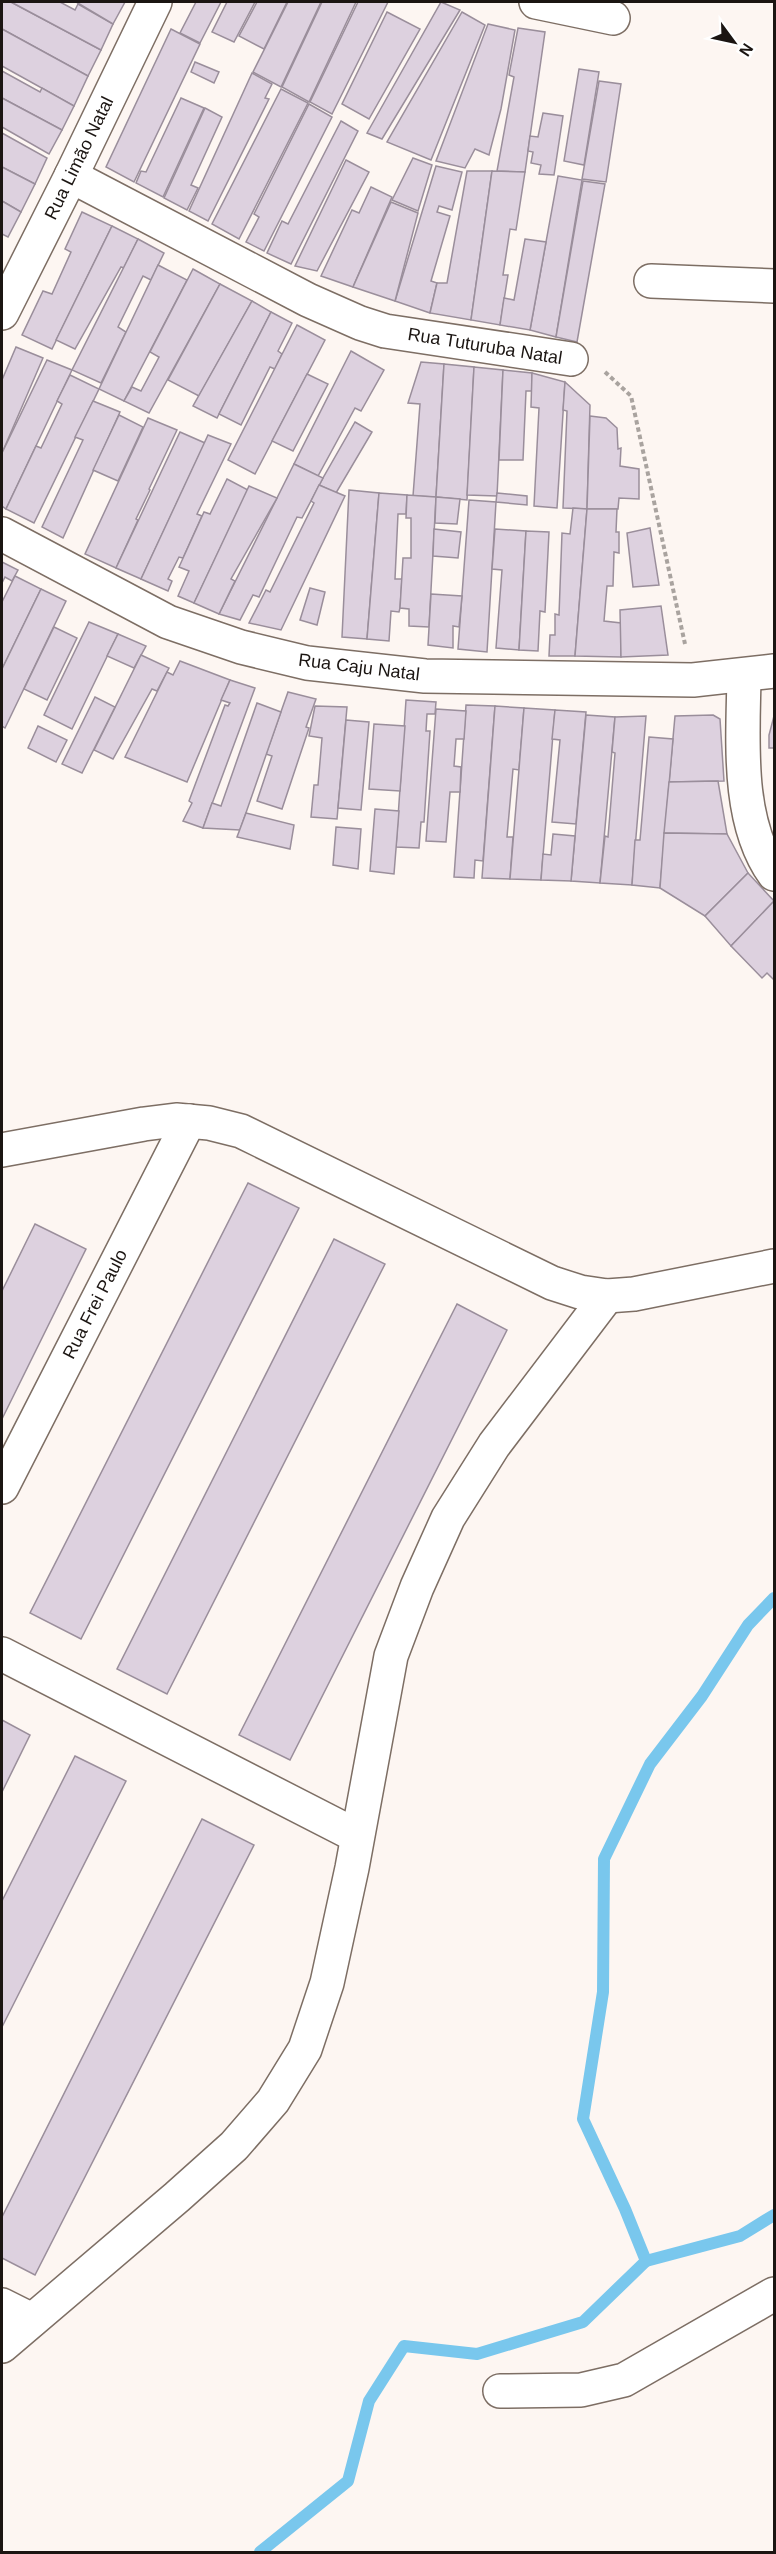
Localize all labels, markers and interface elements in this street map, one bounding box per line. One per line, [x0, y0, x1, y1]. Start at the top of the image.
north arrow [704, 12, 764, 72]
text: N [736, 40, 756, 59]
street label: Rua Limão Natal [41, 93, 117, 223]
street label: Rua Tuturuba Natal [406, 324, 564, 368]
street label: Rua Caju Natal [297, 650, 421, 684]
street label: Rua Frei Paulo [59, 1246, 131, 1362]

